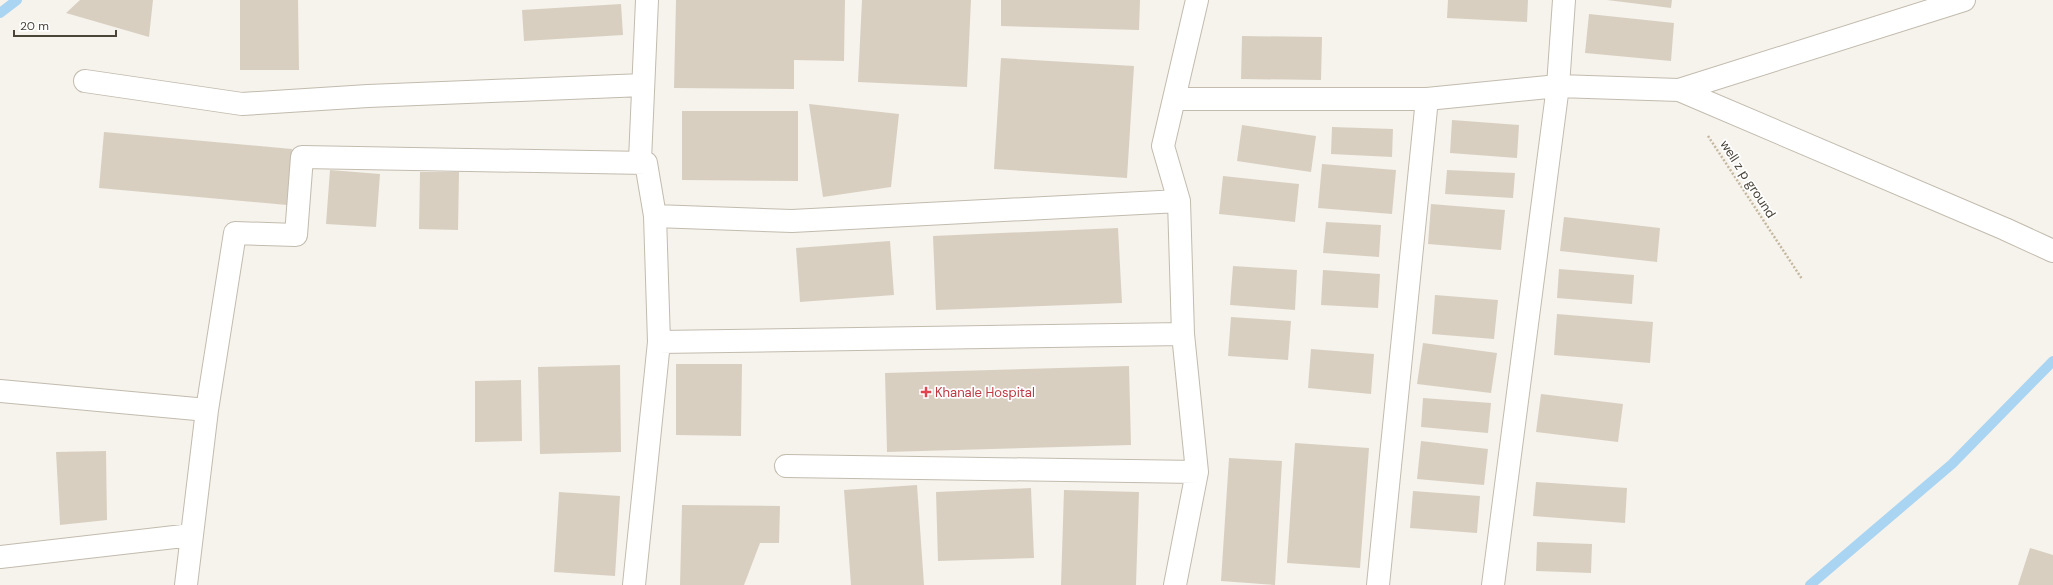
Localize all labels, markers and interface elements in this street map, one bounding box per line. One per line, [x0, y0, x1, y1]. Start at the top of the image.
scale bar [14, 12, 116, 38]
text: 20 m [20, 18, 49, 34]
street label: well z p ground [1716, 137, 1780, 221]
place label: Khanale Hospital [935, 384, 1035, 401]
marker: Khanale Hospital [920, 386, 932, 398]

